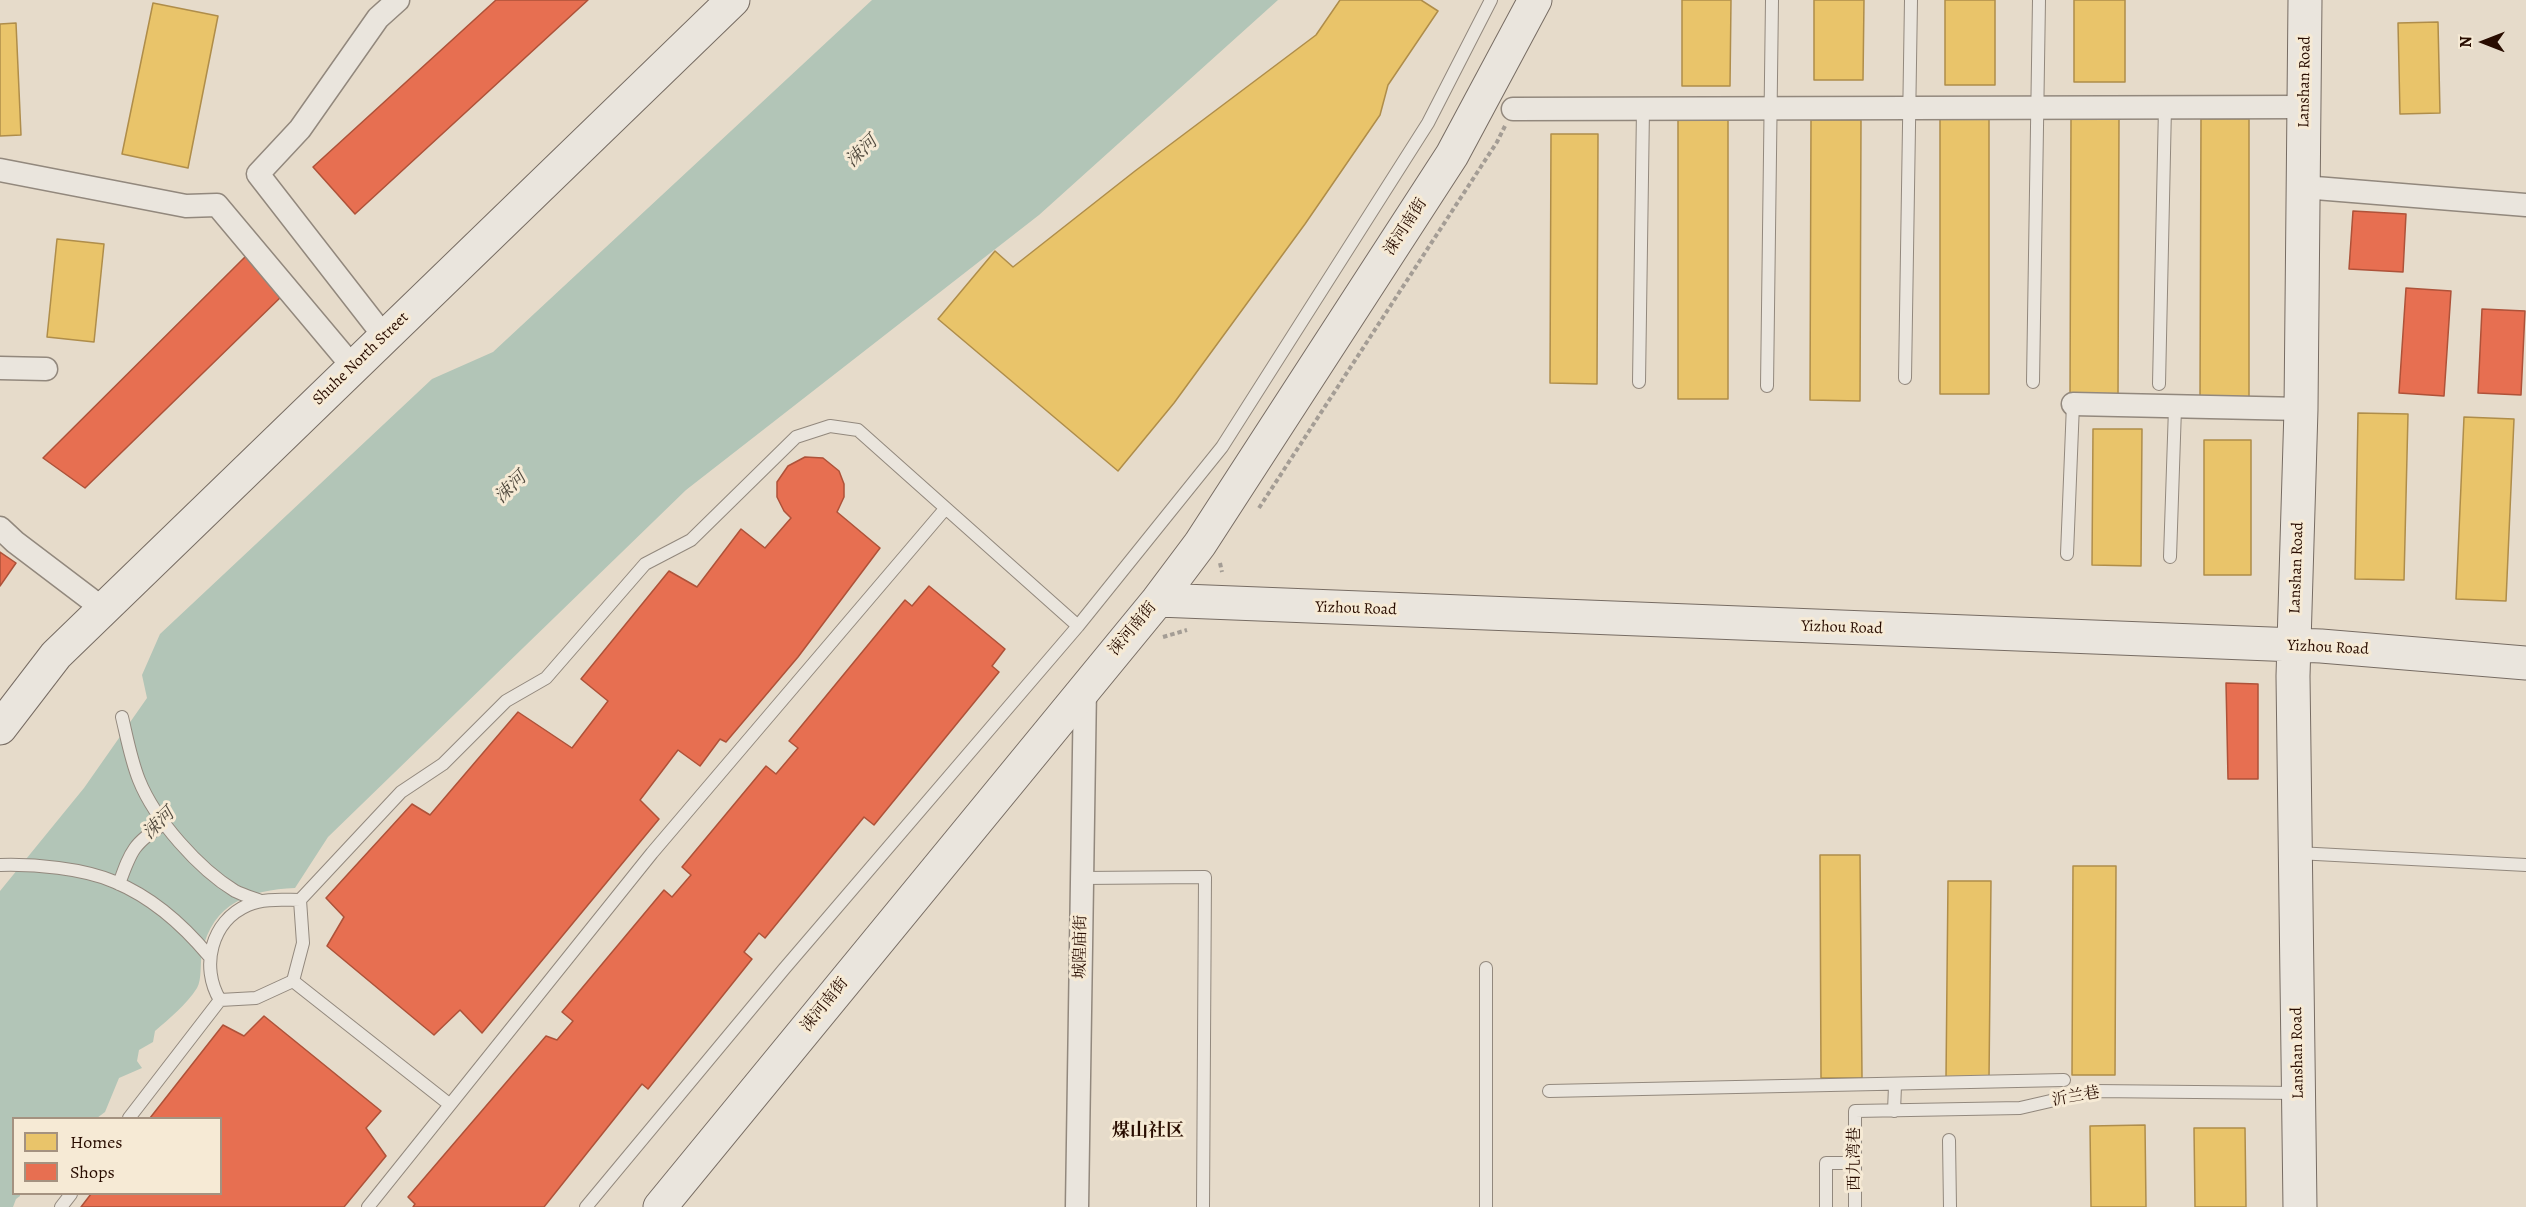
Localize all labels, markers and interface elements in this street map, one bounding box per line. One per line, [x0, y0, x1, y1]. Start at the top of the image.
north arrow [2454, 12, 2514, 72]
street label: Lanshan Road [2295, 36, 2315, 128]
text: N [2455, 36, 2477, 48]
water label: 涑河 [842, 132, 882, 172]
street label: 涑河南街 [1381, 195, 1431, 259]
street label: Shuhe North Street [309, 308, 413, 410]
water label: 涑河 [491, 468, 531, 508]
street label: Lanshan Road [2286, 522, 2308, 614]
street label: 涑河南街 [1105, 598, 1161, 660]
street label: Yizhou Road [1315, 598, 1397, 620]
street label: Yizhou Road [1801, 617, 1883, 639]
street label: Yizhou Road [2287, 636, 2369, 660]
water label: 涑河 [139, 804, 179, 844]
street label: 城隍庙街 [1071, 915, 1091, 979]
street label: 涑河南街 [797, 974, 853, 1036]
street label: Lanshan Road [2288, 1007, 2308, 1099]
street label: 沂兰巷 [2051, 1083, 2101, 1111]
legend [12, 1117, 222, 1195]
district label: 煤山社区 [1112, 1121, 1184, 1143]
street label: 西九湾巷 [1845, 1127, 1865, 1191]
text: Homes [70, 1130, 122, 1154]
text: Shops [70, 1160, 115, 1184]

